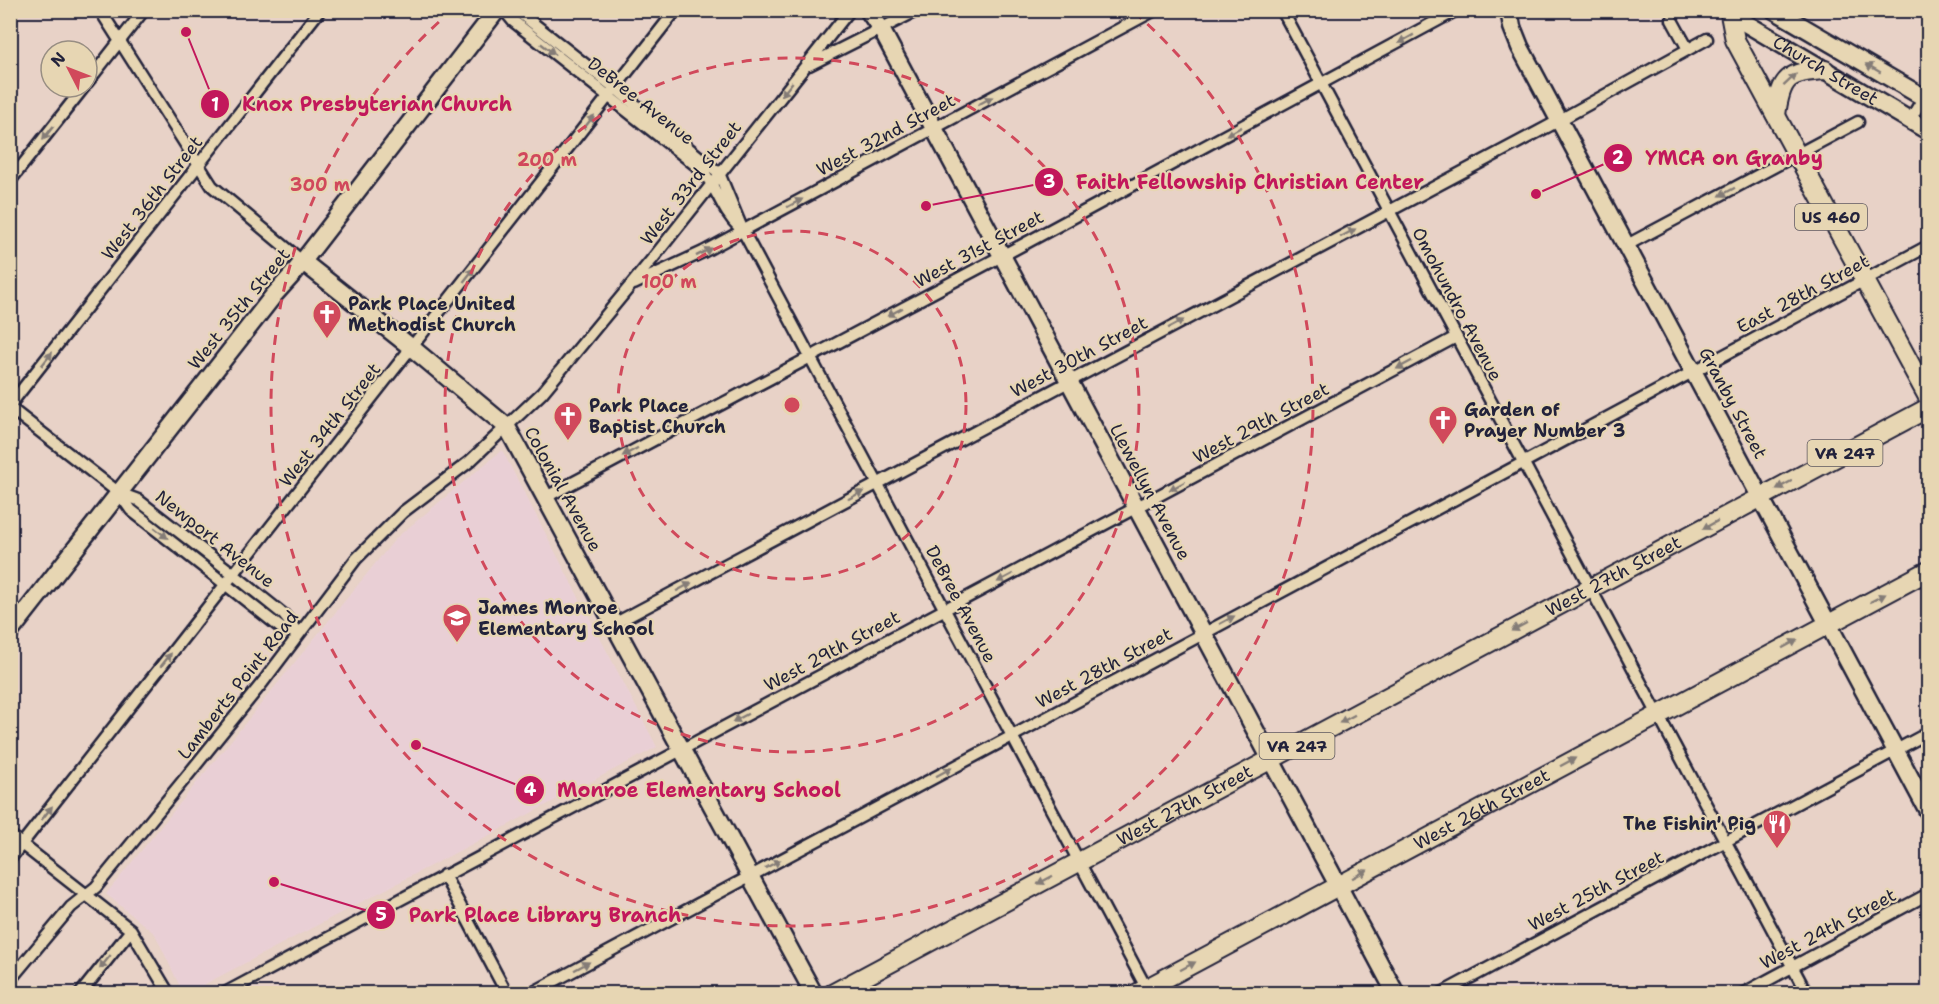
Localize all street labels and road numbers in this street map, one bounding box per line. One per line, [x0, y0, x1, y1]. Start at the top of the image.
street label: Church Street [1768, 30, 1883, 111]
street label: DeBree Avenue [583, 52, 699, 150]
street label: West 32nd Street [812, 88, 960, 182]
street label: West 33rd Street [635, 116, 747, 250]
street label: West 36th Street [96, 131, 208, 265]
road number: US 460 [1795, 204, 1867, 230]
street label: West 31st Street [910, 205, 1048, 293]
street label: Omohundro Avenue [1406, 223, 1508, 385]
street label: West 35th Street [182, 243, 296, 375]
street label: East 28th Street [1733, 249, 1874, 339]
street label: West 30th Street [1006, 311, 1152, 403]
street label: Granby Street [1693, 343, 1773, 463]
street label: West 34th Street [274, 358, 386, 492]
street label: West 29th Street [1189, 377, 1333, 469]
street label: Llewellyn Avenue [1104, 420, 1196, 564]
street label: Colonial Avenue [519, 422, 607, 556]
road number: VA 247 [1808, 440, 1882, 466]
street label: Newport Avenue [150, 485, 280, 593]
street label: West 27th Street [1541, 530, 1686, 622]
street label: DeBree Avenue [920, 541, 1002, 667]
street label: Lamberts Point Road [172, 605, 304, 765]
street label: West 29th Street [760, 605, 904, 697]
street label: West 28th Street [1032, 622, 1177, 714]
road number: VA 247 [1260, 733, 1334, 759]
street label: West 27th Street [1113, 759, 1257, 852]
street label: West 26th Street [1409, 763, 1554, 856]
street label: West 25th Street [1524, 845, 1668, 937]
street label: West 24th Street [1756, 883, 1900, 975]

